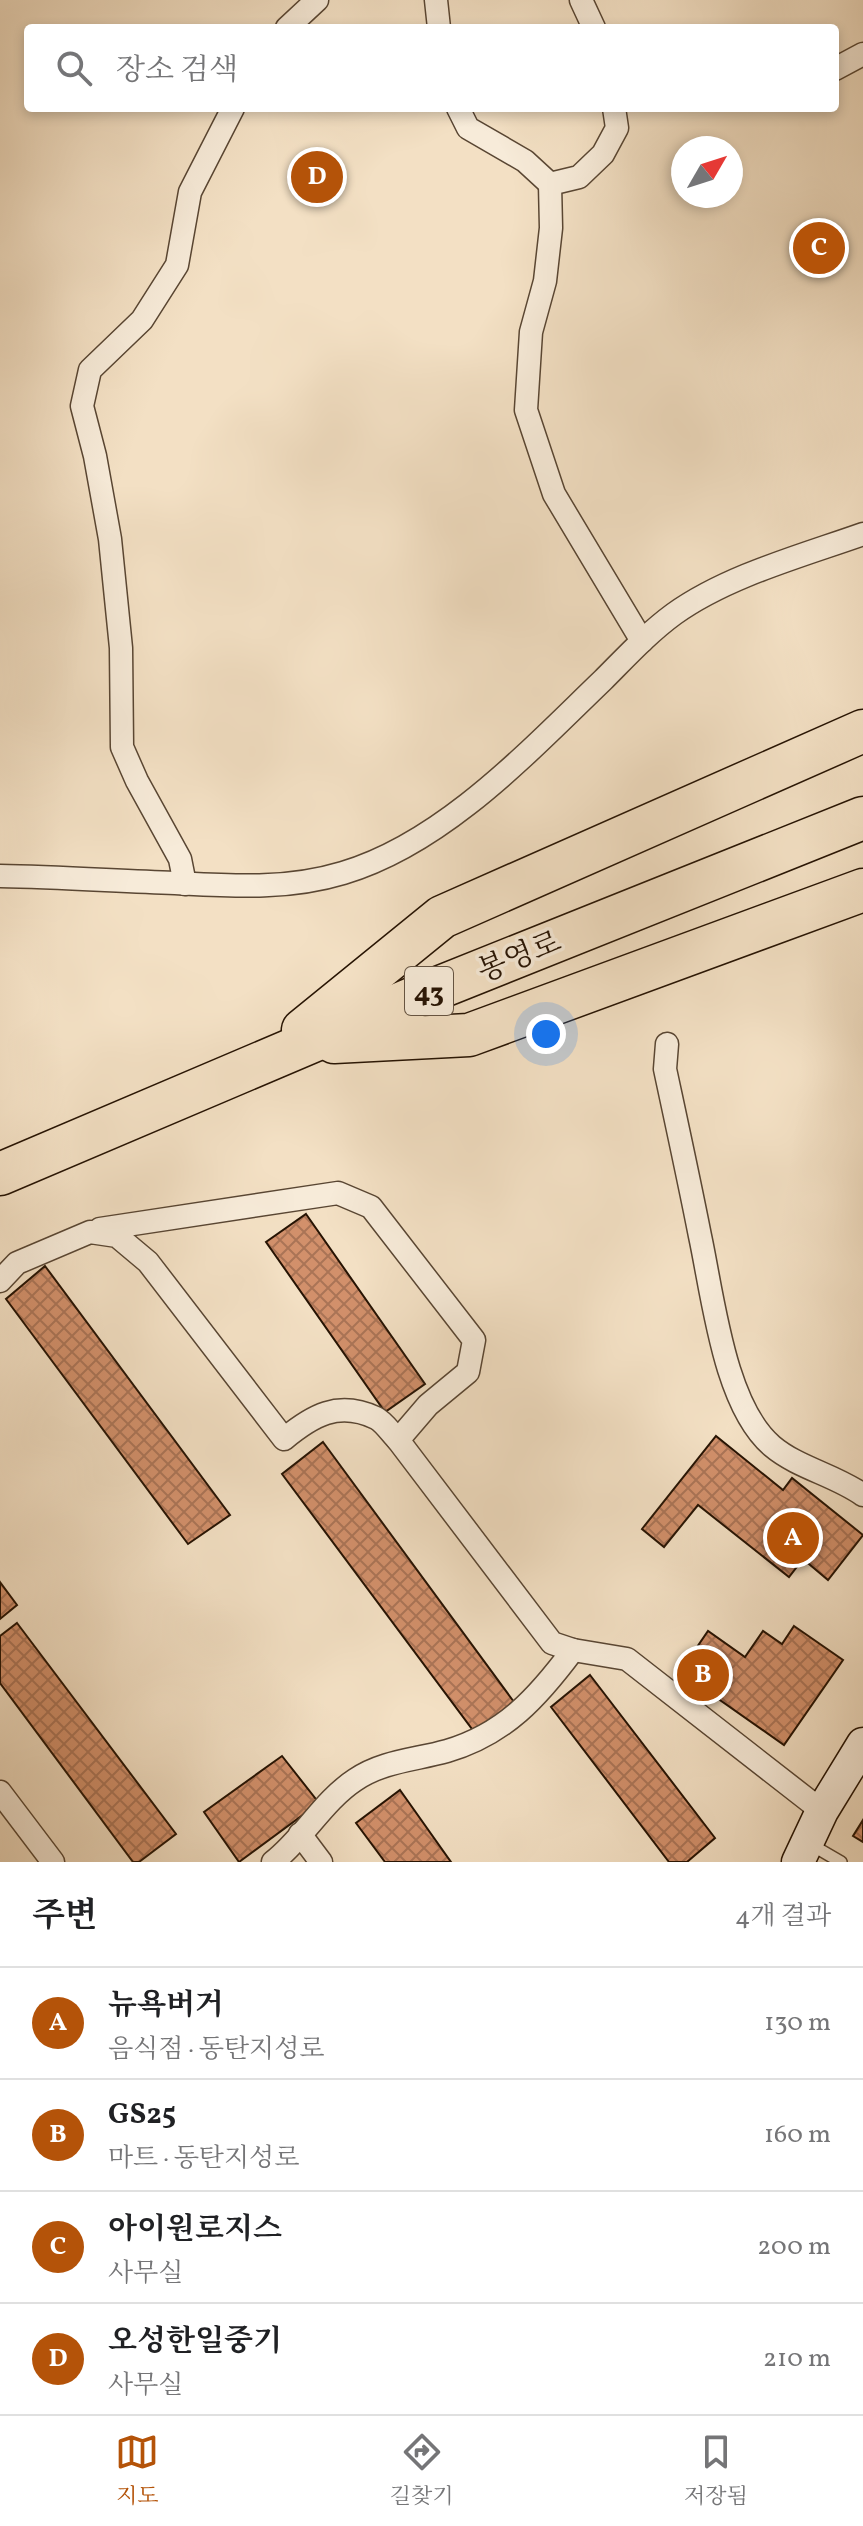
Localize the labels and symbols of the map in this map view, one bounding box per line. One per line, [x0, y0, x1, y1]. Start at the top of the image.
north arrow [671, 136, 743, 208]
pin: D [291, 147, 343, 207]
pin: C [793, 218, 845, 278]
street label: 봉영로 [472, 922, 568, 994]
road number: 43 [405, 967, 453, 1015]
your location [526, 1014, 566, 1054]
pin: A [767, 1508, 819, 1568]
pin: B [677, 1645, 729, 1705]

